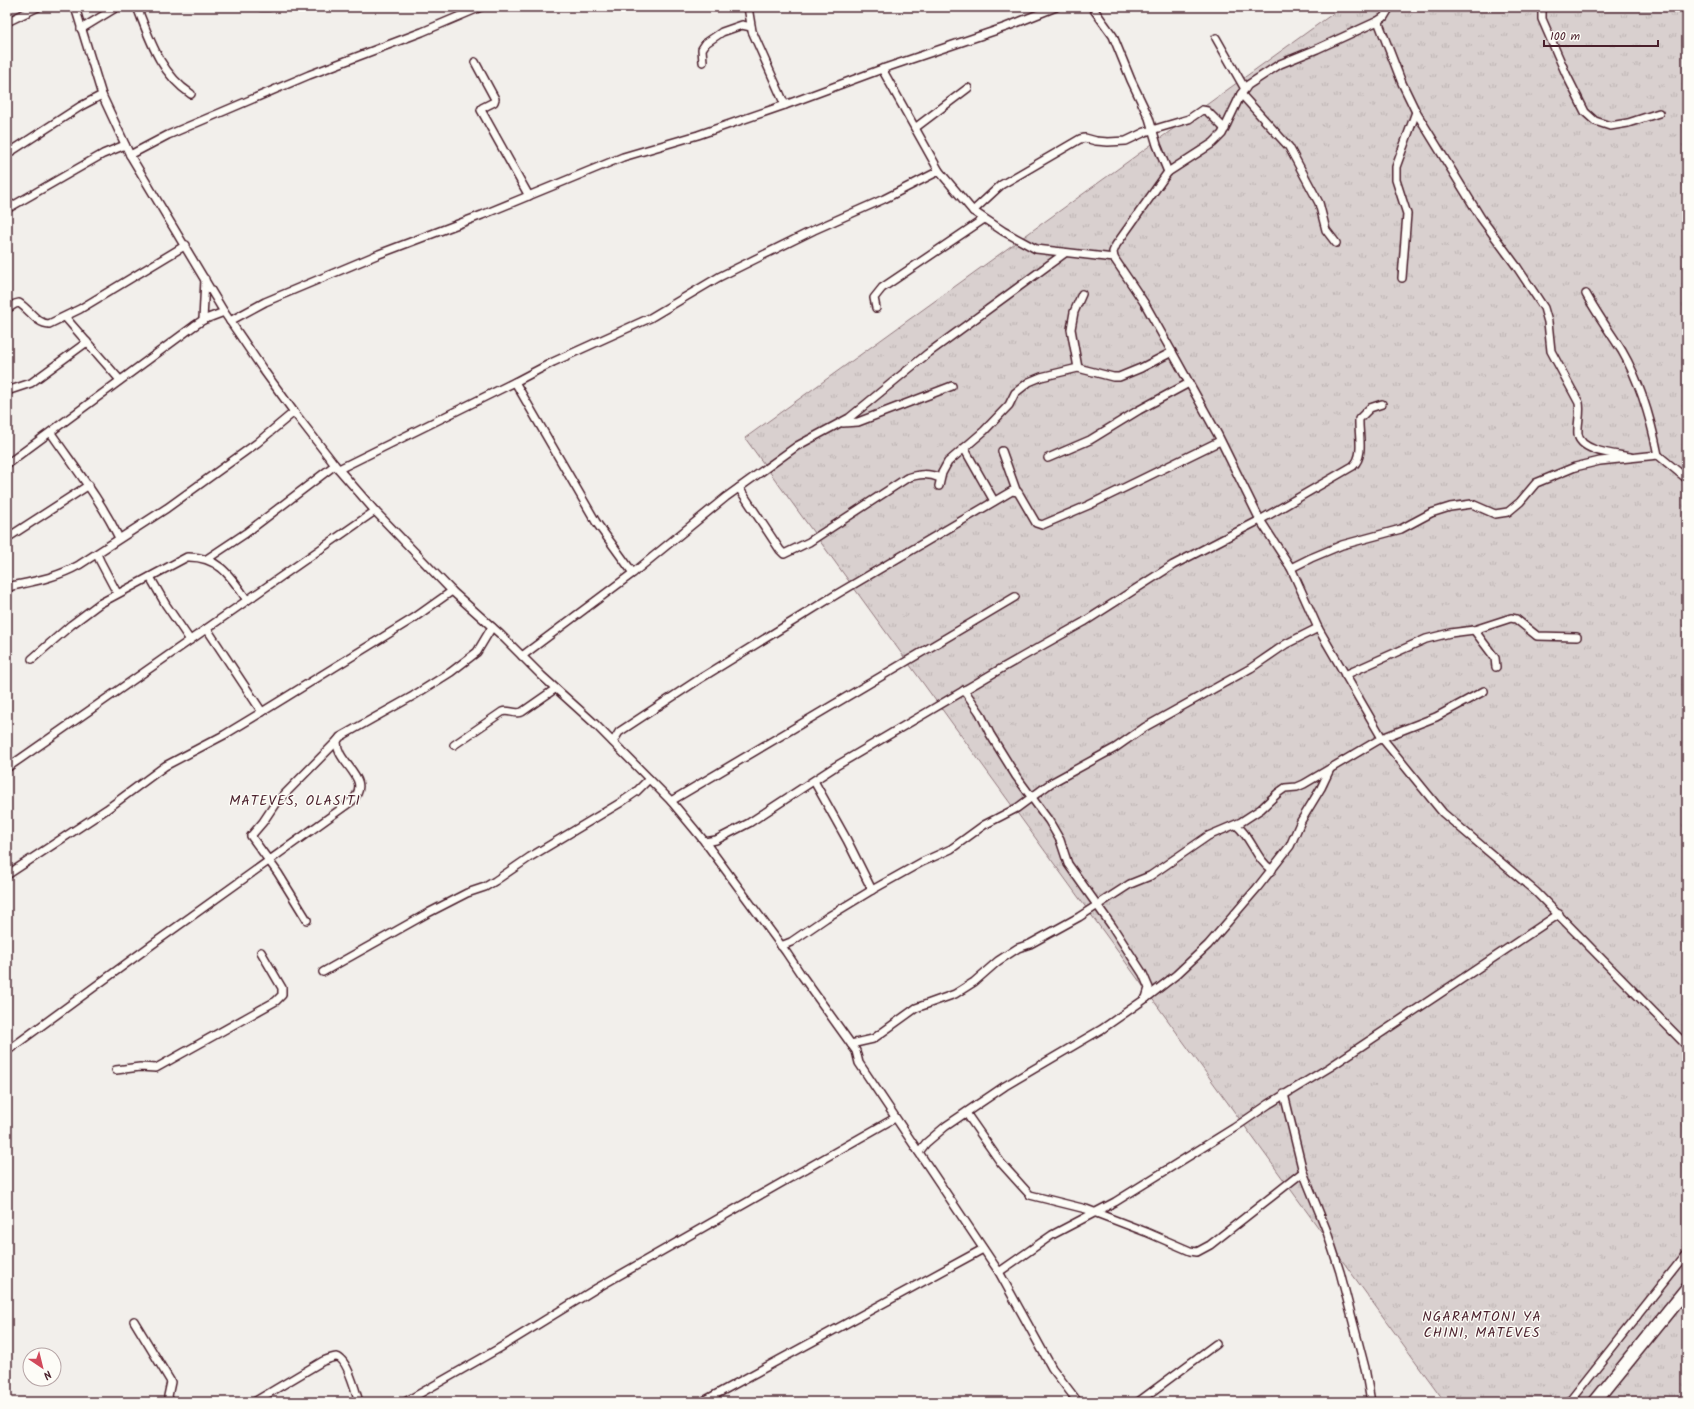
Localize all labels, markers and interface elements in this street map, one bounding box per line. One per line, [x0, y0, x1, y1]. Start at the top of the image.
scale bar [1544, 22, 1658, 48]
text: 100 m [1550, 27, 1581, 46]
district label: MATEVES, OLASITI [229, 790, 361, 812]
district label: NGARAMTONI YA CHINI, MATEVES [1422, 1306, 1542, 1344]
north arrow [22, 1347, 62, 1387]
text: N [39, 1365, 55, 1384]

